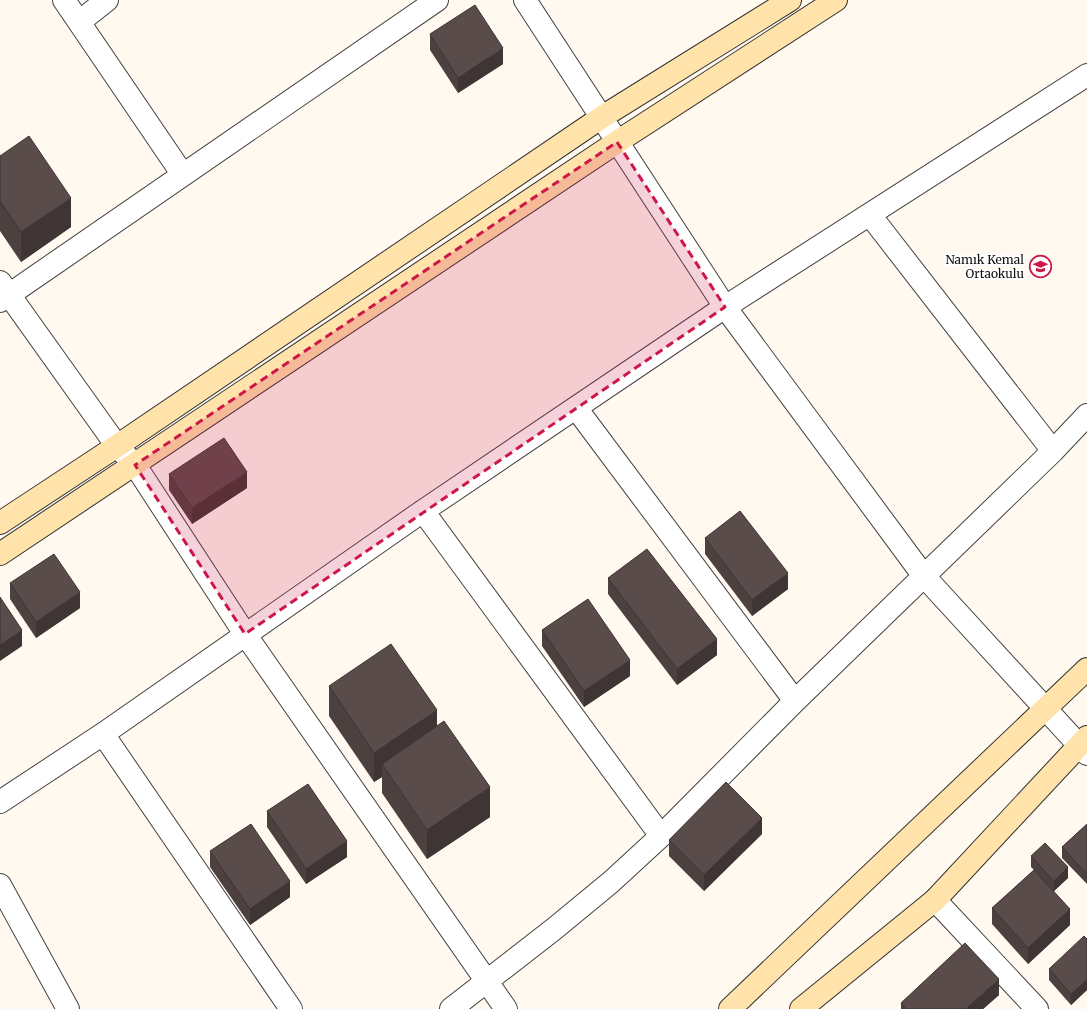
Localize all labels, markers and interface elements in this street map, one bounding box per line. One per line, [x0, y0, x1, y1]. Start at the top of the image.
place label: Namık Kemal Ortaokulu [945, 252, 1024, 281]
school or university icon: Namık Kemal Ortaokulu [1027, 253, 1053, 279]

